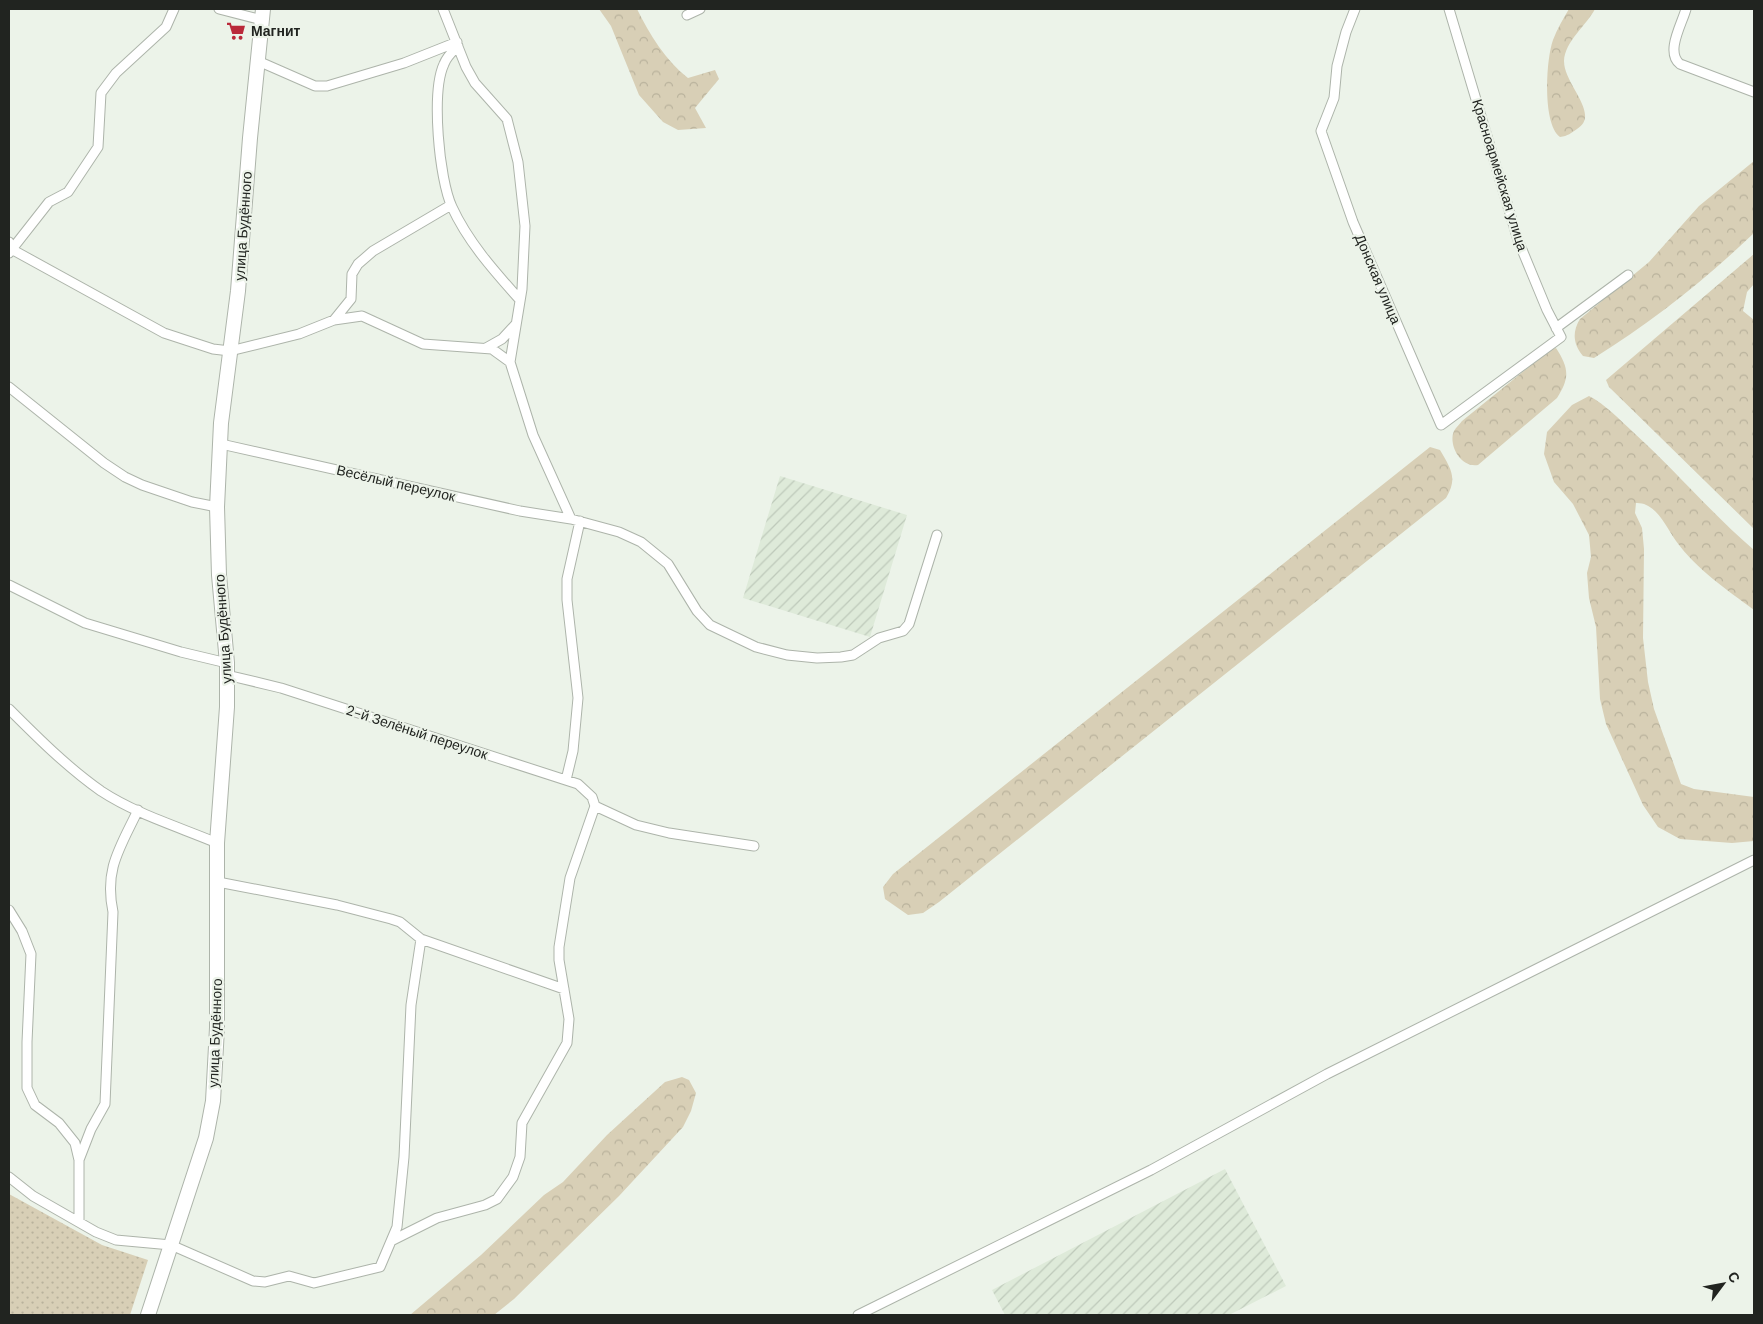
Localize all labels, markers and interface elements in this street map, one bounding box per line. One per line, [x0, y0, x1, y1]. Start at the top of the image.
supermarket icon: Магнит [225, 20, 247, 42]
place label: Магнит [251, 22, 301, 40]
street label: Красноармейская улица [1468, 97, 1532, 253]
street label: улица Будённого [230, 171, 256, 281]
street label: Донская улица [1351, 231, 1405, 327]
street label: Весёлый переулок [335, 461, 458, 506]
street label: улица Будённого [210, 574, 236, 684]
street label: 2-й Зелёный переулок [344, 701, 491, 764]
street label: улица Будённого [204, 978, 226, 1088]
north arrow [1698, 1259, 1748, 1309]
text: С [1724, 1268, 1744, 1286]

